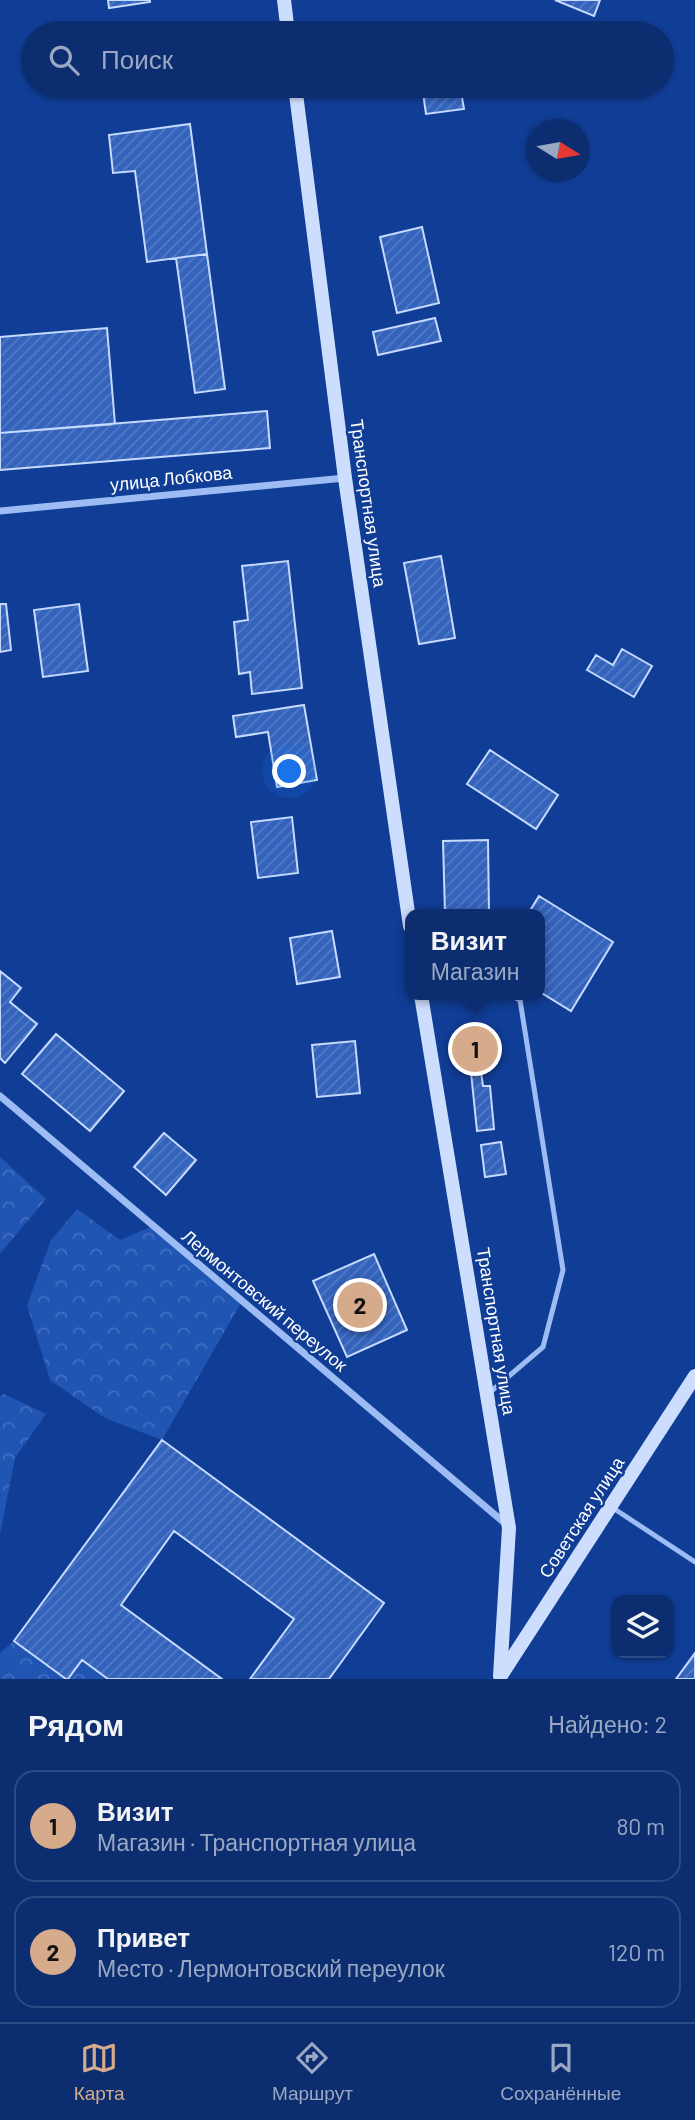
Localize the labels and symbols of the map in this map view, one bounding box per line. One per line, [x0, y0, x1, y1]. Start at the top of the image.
north arrow [527, 119, 590, 182]
street label: Транспортная улица [346, 418, 392, 589]
street label: улица Лобкова [109, 461, 234, 495]
your location [272, 754, 306, 788]
pin: 1 [452, 1023, 498, 1075]
street label: Лермонтовский переулок [178, 1224, 352, 1376]
street label: Транспортная улица [473, 1246, 521, 1417]
pin: 2 [337, 1279, 383, 1331]
street label: Советская улица [534, 1451, 629, 1582]

